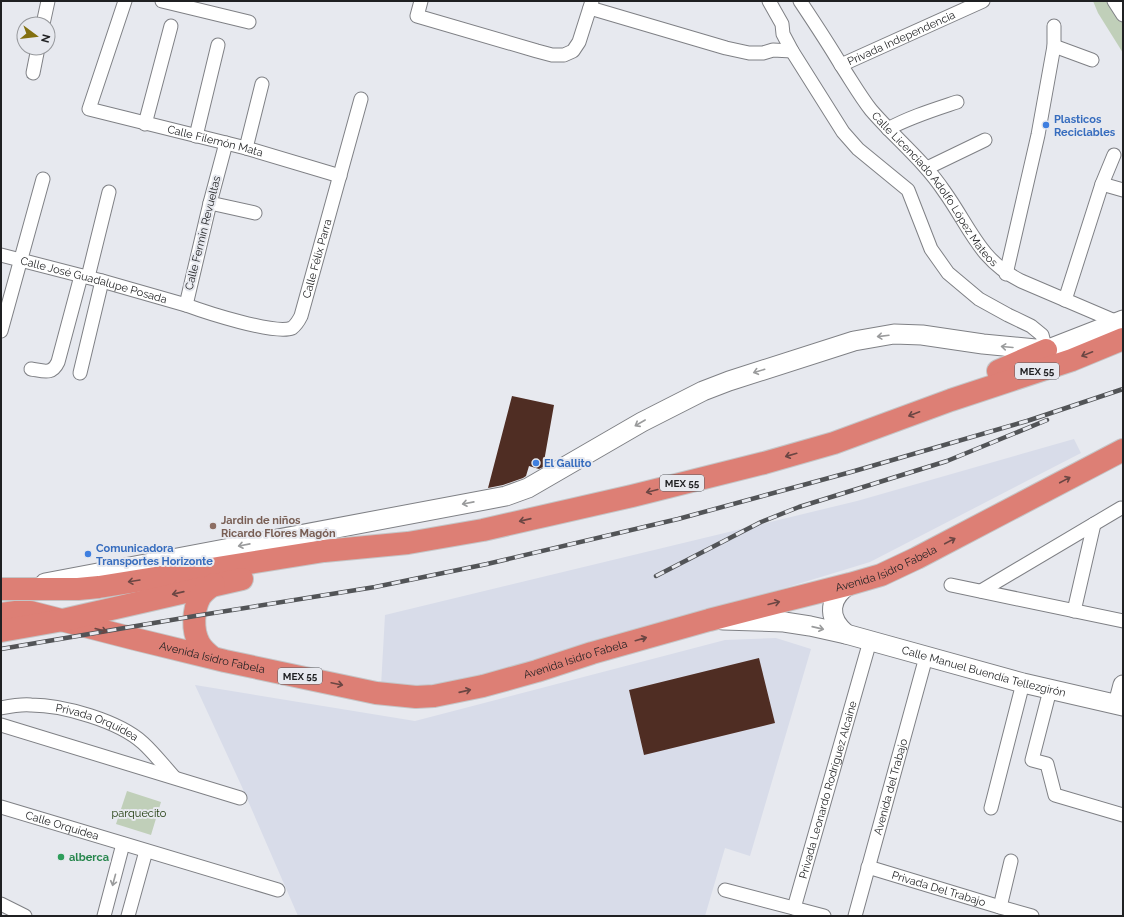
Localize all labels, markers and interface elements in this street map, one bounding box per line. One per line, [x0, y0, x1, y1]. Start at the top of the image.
street label: Privada Independencia [845, 8, 957, 68]
north arrow [16, 16, 56, 56]
text: N [38, 33, 53, 44]
street label: Calle Licenciado Adolfo López Mateos [869, 109, 1001, 269]
place label: Plasticos Reciclables [1054, 113, 1116, 139]
marker: Plasticos Reciclables [1041, 120, 1051, 130]
street label: Calle Filemón Mata [166, 122, 265, 159]
street label: Calle Fermín Revueltas [183, 175, 223, 291]
street label: Calle Félix Parra [300, 217, 334, 300]
street label: Calle José Guadalupe Posada [19, 254, 169, 306]
one-way arrow [877, 332, 890, 339]
one-way arrow [1001, 343, 1014, 350]
one-way arrow [1081, 350, 1093, 358]
road number: MEX 55 [1015, 363, 1059, 379]
one-way arrow [752, 368, 765, 375]
one-way arrow [909, 411, 921, 419]
one-way arrow [634, 420, 646, 428]
one-way arrow [785, 452, 798, 459]
place label: El Gallito [544, 457, 592, 470]
marker: El Gallito [531, 458, 541, 468]
road number: MEX 55 [660, 475, 704, 491]
one-way arrow [1058, 476, 1070, 483]
one-way arrow [645, 488, 658, 495]
one-way arrow [462, 499, 475, 507]
place label: Jardin de niños Ricardo Flores Magón [221, 514, 336, 540]
one-way arrow [519, 517, 532, 525]
marker: Jardin de niños Ricardo Flores Magón [208, 521, 218, 531]
one-way arrow [943, 537, 955, 544]
place label: Comunicadora Transportes Horizonte [96, 542, 213, 568]
one-way arrow [238, 542, 251, 550]
street label: Avenida Isidro Fabela [834, 542, 939, 594]
marker: Comunicadora Transportes Horizonte [83, 549, 93, 559]
one-way arrow [127, 577, 140, 585]
one-way arrow [172, 589, 185, 597]
one-way arrow [767, 599, 780, 606]
one-way arrow [811, 624, 824, 632]
one-way arrow [94, 627, 107, 635]
one-way arrow [635, 635, 648, 642]
street label: Avenida Isidro Fabela [522, 637, 629, 681]
street label: Avenida Isidro Fabela [158, 639, 266, 676]
street label: Calle Manuel Buendía Tellezgirón [900, 643, 1067, 699]
road number: MEX 55 [278, 668, 322, 684]
one-way arrow [330, 681, 343, 689]
one-way arrow [458, 686, 471, 694]
street label: Privada Leonardo Rodríguez Alcaine [796, 699, 859, 880]
street label: Privada Orquídea [55, 701, 141, 744]
street label: Avenida del Trabajo [871, 737, 910, 837]
park label: parquecito [112, 807, 167, 820]
street label: Calle Orquidea [24, 808, 100, 842]
place label: alberca [69, 851, 109, 864]
marker: alberca [56, 852, 66, 862]
street label: Privada Del Trabajo [890, 868, 988, 909]
one-way arrow [110, 873, 117, 886]

